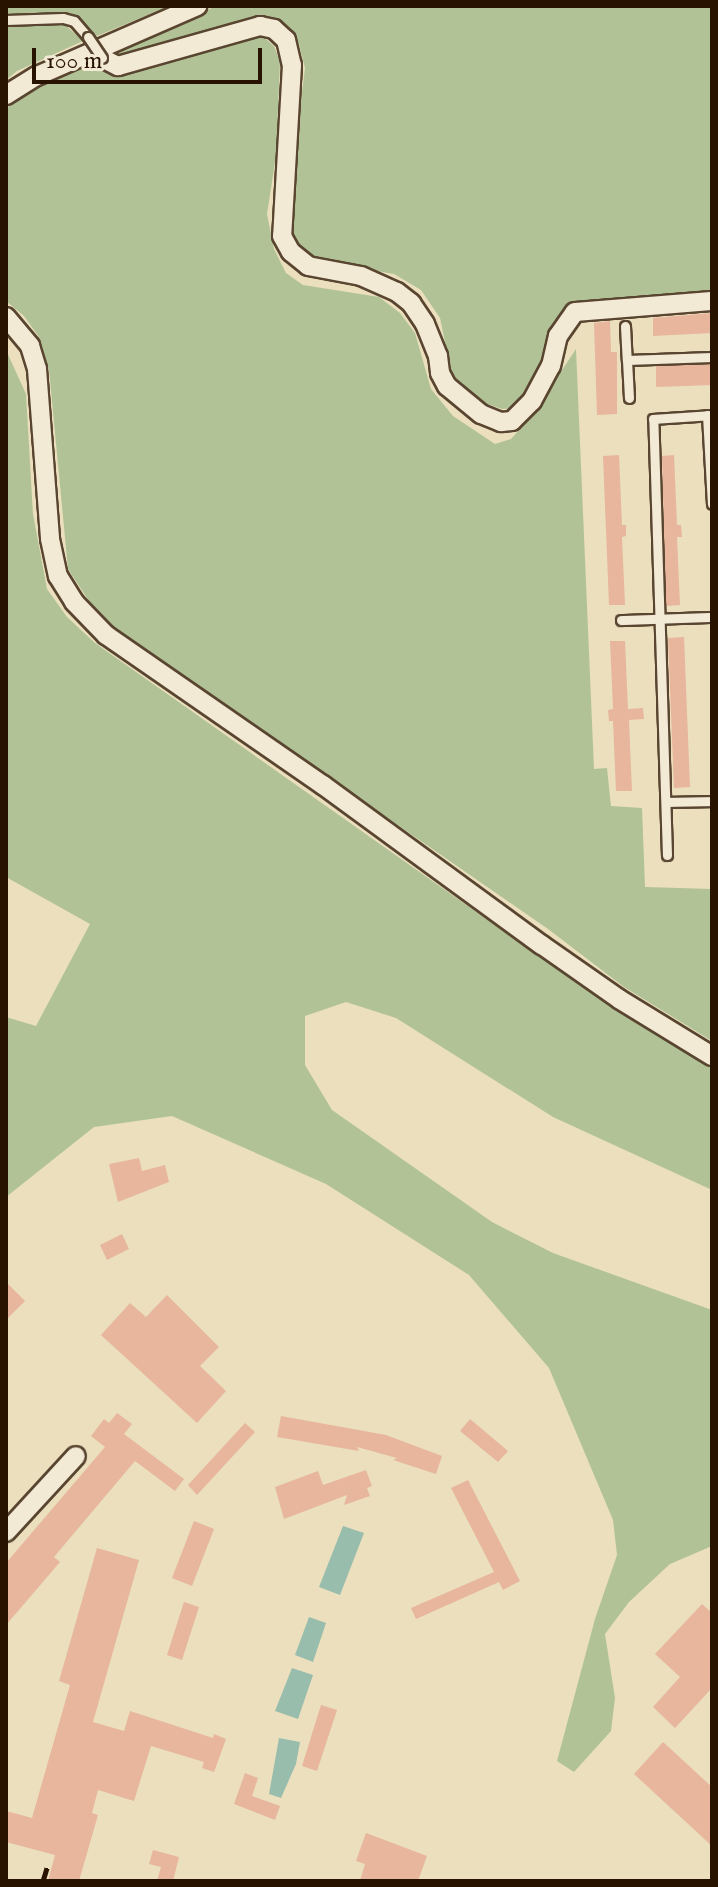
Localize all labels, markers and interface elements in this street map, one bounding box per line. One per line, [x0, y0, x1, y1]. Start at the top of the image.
scale bar [36, 32, 266, 82]
text: 100 m [46, 46, 102, 77]

